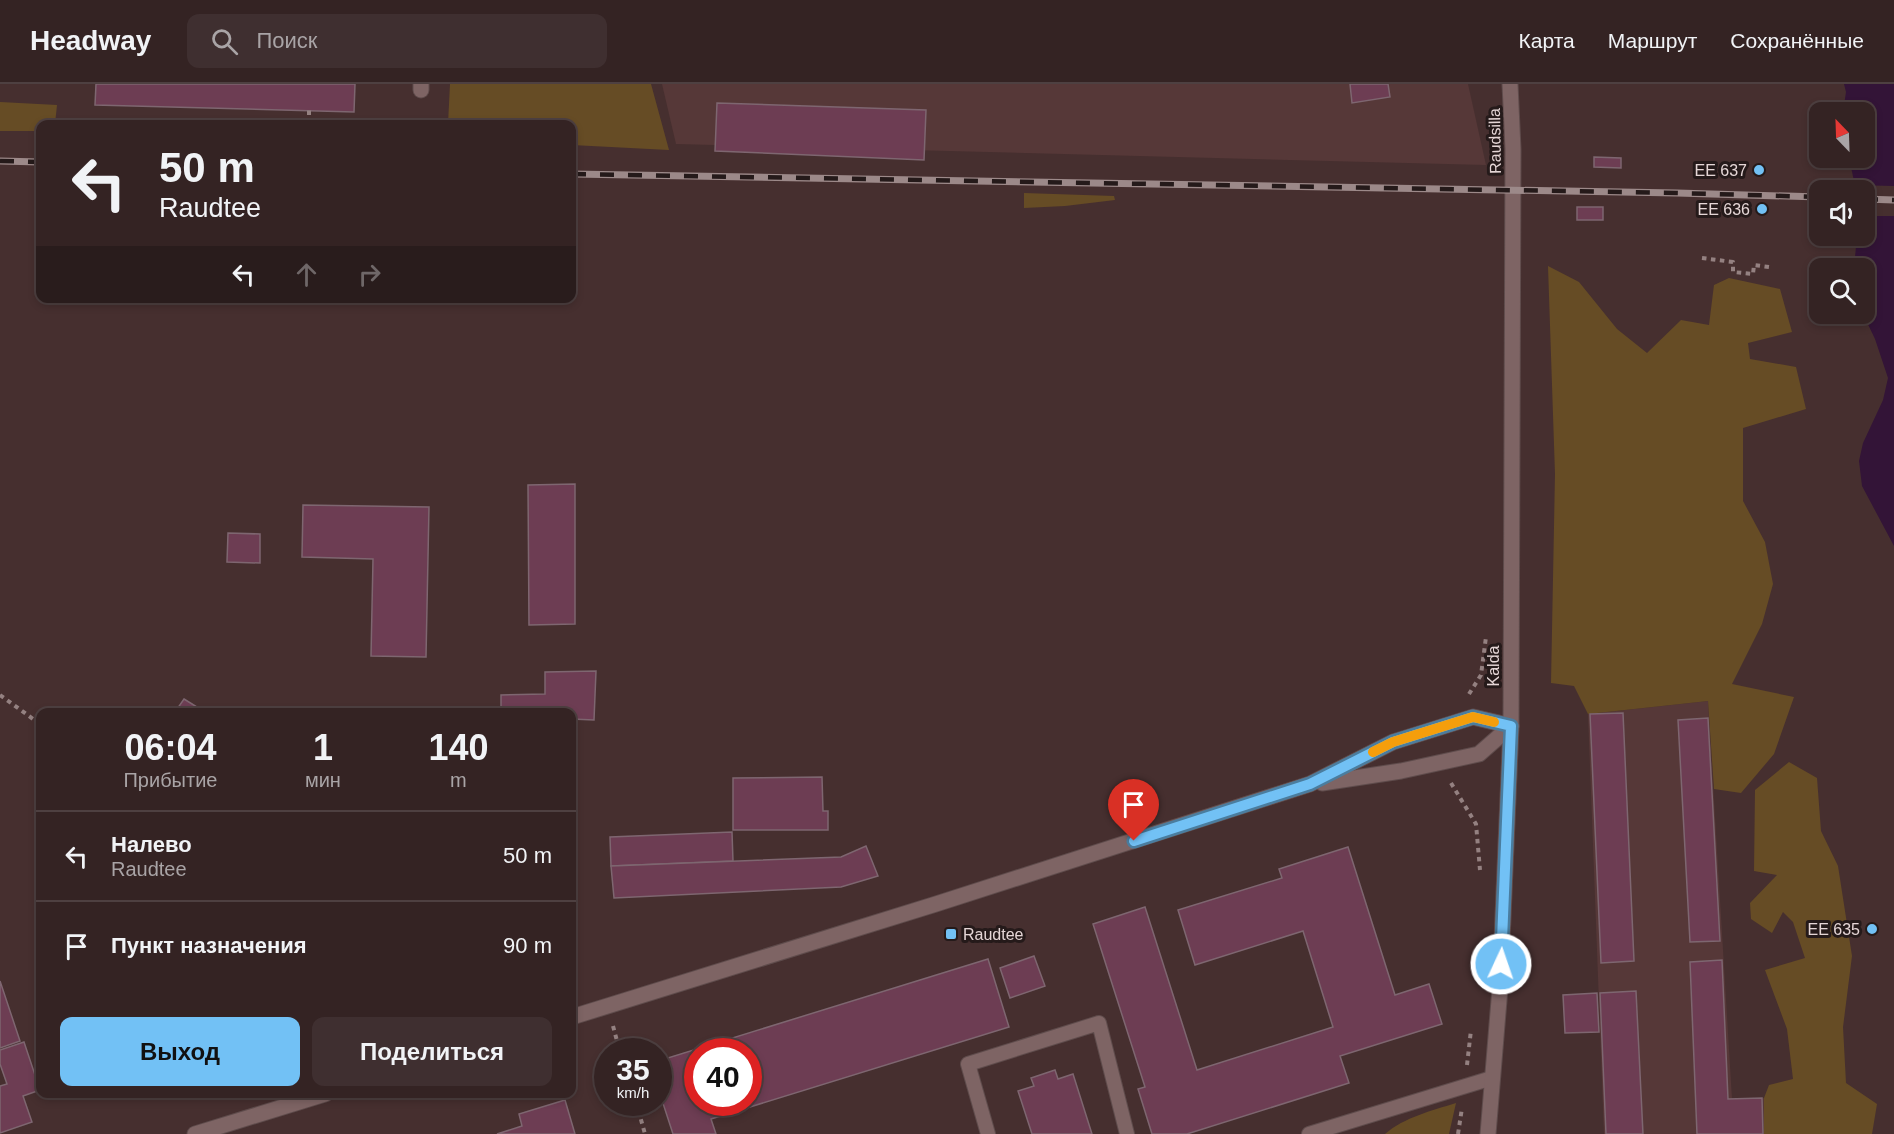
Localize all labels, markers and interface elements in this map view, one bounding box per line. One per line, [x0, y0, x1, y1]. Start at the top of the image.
search box [187, 14, 607, 68]
text: Headway [30, 25, 151, 56]
icon: search [208, 25, 241, 58]
text: Поиск [256, 28, 317, 53]
text: Карта [1519, 29, 1575, 52]
text: Маршрут [1608, 29, 1697, 52]
text: Сохранённые [1730, 29, 1864, 52]
north arrow [1809, 102, 1875, 168]
map controls [1809, 102, 1875, 324]
street label: Raudsilla [1486, 108, 1504, 174]
icon: left [60, 144, 138, 222]
text: 50 m [159, 144, 255, 191]
place label: EE 637 [1695, 162, 1747, 179]
marker: EE 637 [1752, 163, 1766, 177]
button: sound [1809, 180, 1875, 246]
text: Raudtee [159, 193, 261, 223]
place label: EE 636 [1698, 201, 1750, 218]
marker: EE 636 [1755, 202, 1769, 216]
icon: left [227, 258, 260, 291]
icon: ahead [290, 258, 323, 291]
icon: right [353, 258, 386, 291]
button: search [1809, 258, 1875, 324]
street label: Kalda [1485, 645, 1502, 686]
text: 06:04 [124, 727, 217, 768]
text: 1 [313, 727, 333, 768]
text: 140 [428, 727, 488, 768]
text: Прибытие [123, 769, 217, 791]
text: мин [305, 769, 341, 791]
text: m [450, 769, 467, 791]
pin [1108, 779, 1159, 841]
icon: arrive [1117, 788, 1150, 821]
text: Налево [111, 832, 192, 857]
icon: left [60, 840, 93, 873]
text: 50 m [503, 843, 552, 868]
text: Raudtee [111, 858, 187, 880]
place label: EE 635 [1808, 921, 1860, 938]
marker: EE 635 [1865, 922, 1879, 936]
place label: Raudtee [963, 926, 1024, 943]
marker: Raudtee [944, 927, 958, 941]
icon: arrive [60, 930, 93, 963]
position arrow [1469, 932, 1533, 996]
text: Пункт назначения [111, 933, 307, 958]
text: 90 m [503, 933, 552, 958]
button: Выход [60, 1017, 300, 1086]
button: Поделиться [312, 1017, 552, 1086]
speed limit sign: 40 [684, 1038, 762, 1116]
text: 35 [616, 1053, 650, 1086]
text: km/h [617, 1084, 649, 1101]

